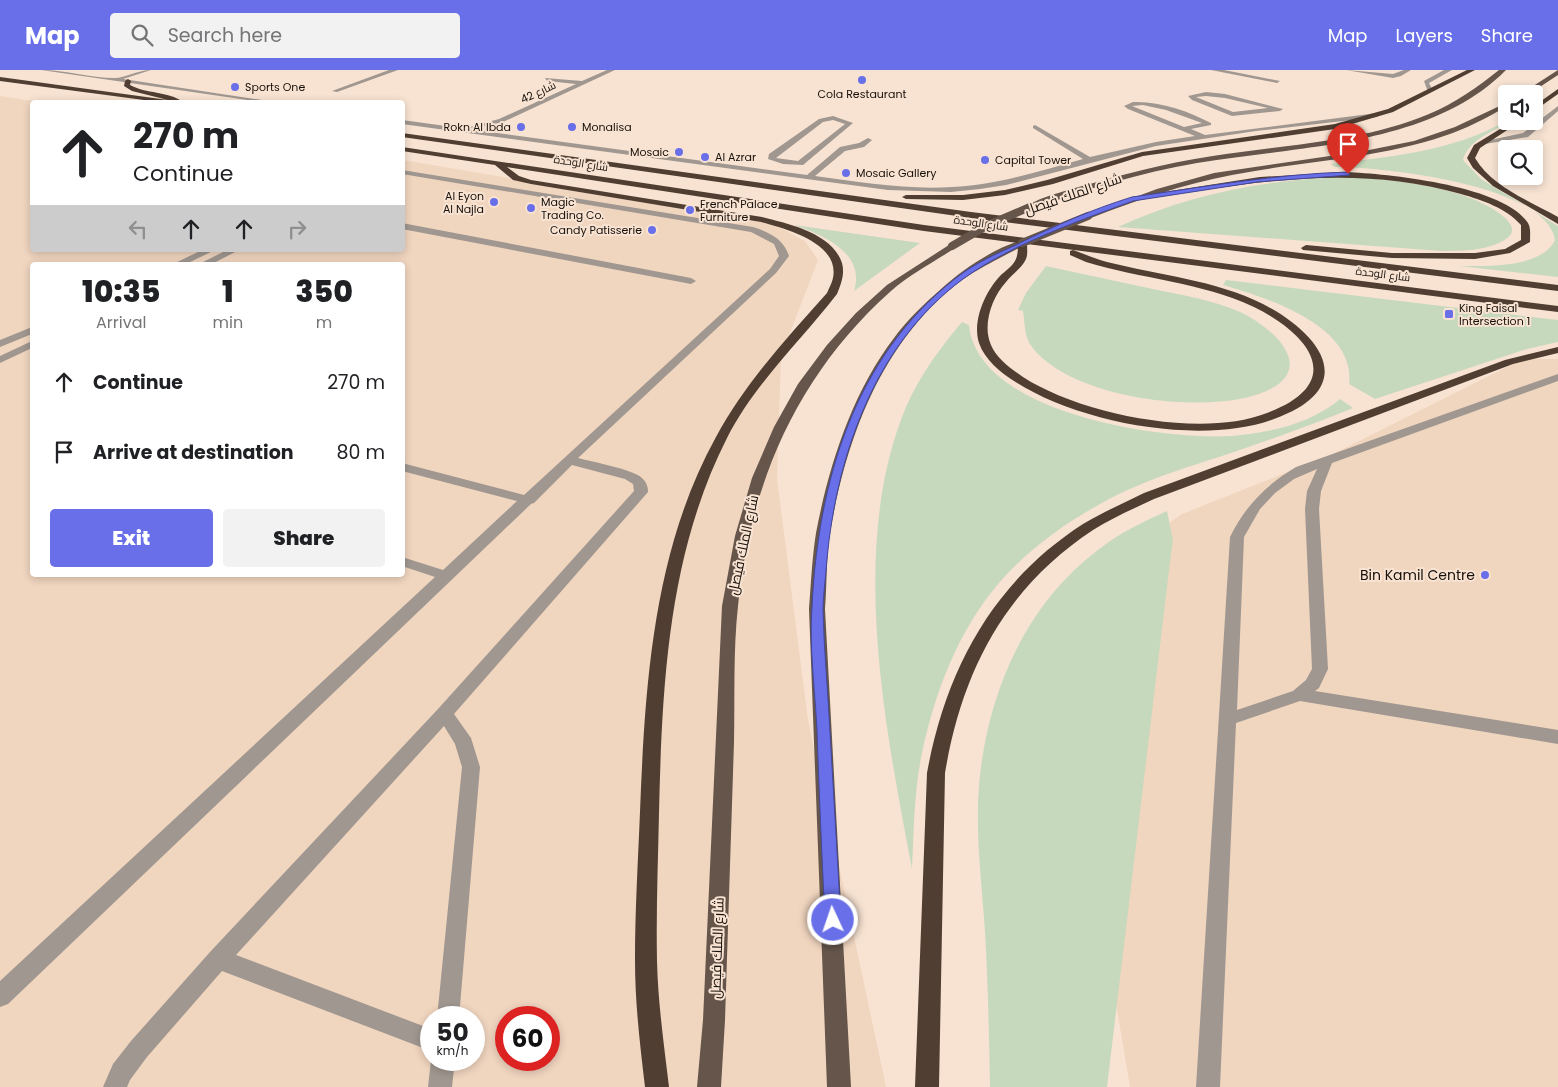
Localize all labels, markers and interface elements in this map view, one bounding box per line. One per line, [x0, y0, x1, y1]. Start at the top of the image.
search box [110, 13, 460, 58]
text: Map [25, 19, 80, 52]
icon: search [128, 21, 156, 49]
text: Search here [168, 22, 282, 49]
text: Map [1328, 23, 1368, 48]
text: Layers [1396, 23, 1453, 48]
text: Share [1481, 23, 1533, 48]
marker: Cola Restaurant [856, 74, 868, 86]
street label: شارع 42 [518, 77, 558, 107]
place label: Sports One [245, 79, 305, 95]
marker: Sports One [229, 81, 241, 93]
map controls [1498, 85, 1543, 185]
button: sound [1498, 85, 1543, 130]
place label: Cola Restaurant [818, 86, 906, 102]
text: 270 m [133, 111, 239, 160]
place label: Rokn Al Ibda [444, 119, 511, 135]
place label: Monalisa [582, 119, 632, 135]
icon: ahead [50, 120, 115, 185]
marker: Rokn Al Ibda [515, 121, 527, 133]
marker: Monalisa [566, 121, 578, 133]
pin [1327, 123, 1369, 174]
icon: arrive [1334, 130, 1362, 158]
button: search [1498, 140, 1543, 185]
place label: Mosaic [630, 144, 669, 160]
marker: Mosaic [673, 146, 685, 158]
place label: Al Azrar [715, 149, 756, 165]
street label: شارع الوحدة [553, 151, 609, 175]
marker: Al Azrar [699, 151, 711, 163]
place label: Capital Tower [995, 152, 1071, 168]
marker: Capital Tower [979, 154, 991, 166]
text: Continue [133, 158, 233, 189]
place label: Mosaic Gallery [856, 165, 937, 181]
marker: Mosaic Gallery [840, 167, 852, 179]
street label: شارع الملك فيصل [1022, 168, 1124, 220]
place label: Al Eyon Al Najla [443, 188, 484, 217]
place label: Magic Trading Co. [541, 194, 604, 223]
marker: Al Eyon Al Najla [488, 196, 500, 208]
place label: French Palace Furniture [700, 196, 778, 225]
marker: Magic Trading Co. [525, 202, 537, 214]
marker: French Palace Furniture [684, 204, 696, 216]
street label: شارع الوحدة [953, 211, 1009, 235]
icon: left [124, 215, 152, 243]
icon: ahead [177, 215, 205, 243]
icon: ahead [230, 215, 258, 243]
icon: right [283, 215, 311, 243]
place label: Candy Patisserie [550, 222, 642, 238]
marker: Candy Patisserie [646, 224, 658, 236]
street label: شارع الوحدة [1355, 263, 1411, 285]
text: 10:35 [82, 270, 160, 313]
text: 1 [222, 270, 234, 313]
text: 350 [295, 270, 353, 313]
place label: King Faisal Intersection 1 [1459, 300, 1530, 329]
marker: King Faisal Intersection 1 [1443, 308, 1455, 320]
text: Arrival [96, 311, 146, 334]
text: min [213, 311, 243, 334]
text: m [316, 311, 332, 334]
icon: ahead [50, 368, 78, 396]
text: Continue [93, 369, 183, 396]
text: 270 m [327, 369, 385, 396]
icon: arrive [50, 438, 78, 466]
text: Arrive at destination [93, 439, 294, 466]
text: 80 m [336, 439, 385, 466]
street label: شارع الملك فيصل [723, 493, 763, 597]
button: Exit [50, 509, 213, 567]
button: Share [223, 509, 385, 567]
place label: Bin Kamil Centre [1360, 565, 1475, 585]
marker: Bin Kamil Centre [1479, 569, 1491, 581]
position arrow [806, 893, 858, 945]
street label: شارع الملك فيصل [705, 897, 729, 999]
speed limit sign: 60 [495, 1006, 560, 1071]
text: 50 [436, 1015, 469, 1050]
text: km/h [437, 1042, 468, 1059]

